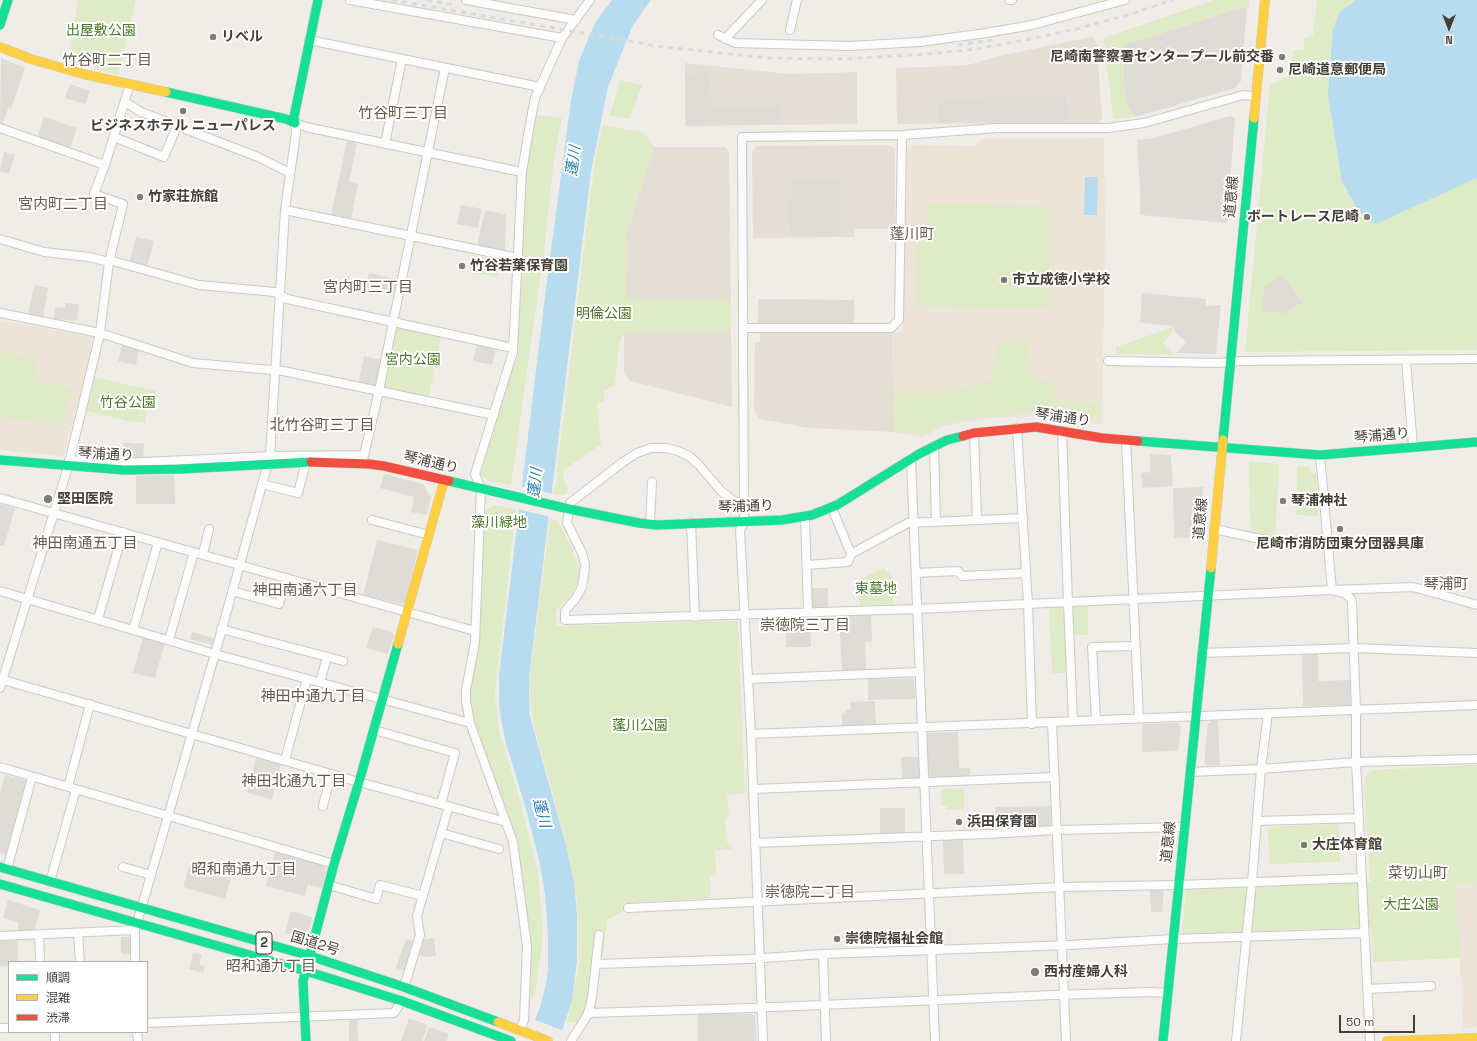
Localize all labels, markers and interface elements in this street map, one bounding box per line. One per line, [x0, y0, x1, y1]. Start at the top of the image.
north arrow [1429, 8, 1469, 48]
park label: 出屋敷公園 [66, 23, 136, 39]
place label: リベル [221, 29, 263, 45]
marker: リベル [208, 32, 218, 42]
text: N [1445, 33, 1453, 47]
place label: 尼崎南警察署センタープール前交番 [1050, 49, 1274, 65]
district label: 竹谷町二丁目 [62, 52, 152, 70]
marker: 尼崎南警察署センタープール前交番 [1277, 52, 1287, 62]
place label: 尼崎道意郵便局 [1288, 62, 1386, 78]
marker: 尼崎道意郵便局 [1275, 65, 1285, 75]
district label: 竹谷町三丁目 [358, 105, 448, 123]
marker: ビジネスホテル ニューパレス [178, 106, 188, 116]
place label: ビジネスホテル ニューパレス [90, 118, 276, 134]
water label: 蓬川 [563, 145, 585, 177]
street label: 道意線 [1222, 175, 1242, 219]
place label: 竹家荘旅館 [148, 189, 218, 205]
marker: 竹家荘旅館 [135, 192, 145, 202]
district label: 宮内町二丁目 [18, 196, 108, 214]
place label: ボートレース尼崎 [1247, 209, 1359, 225]
marker: ボートレース尼崎 [1362, 212, 1372, 222]
district label: 蓬川町 [890, 226, 934, 244]
place label: 竹谷若葉保育園 [470, 258, 568, 274]
marker: 竹谷若葉保育園 [457, 261, 467, 271]
place label: 市立成徳小学校 [1012, 272, 1110, 288]
marker: 市立成徳小学校 [999, 275, 1009, 285]
district label: 宮内町三丁目 [323, 279, 413, 297]
park label: 明倫公園 [576, 306, 632, 322]
park label: 宮内公園 [385, 352, 441, 368]
park label: 竹谷公園 [100, 395, 156, 411]
street label: 琴浦通り [1034, 406, 1092, 430]
district label: 北竹谷町三丁目 [270, 417, 374, 435]
street label: 琴浦通り [1353, 425, 1411, 447]
street label: 琴浦通り [78, 445, 134, 465]
street label: 琴浦通り [402, 449, 460, 477]
water label: 蓬川 [525, 467, 547, 499]
place label: 堅田医院 [57, 491, 113, 507]
marker: 堅田医院 [42, 493, 54, 505]
place label: 琴浦神社 [1291, 493, 1347, 509]
marker: 琴浦神社 [1278, 496, 1288, 506]
street label: 道意線 [1191, 497, 1211, 541]
street label: 琴浦通り [718, 498, 774, 516]
park label: 藻川緑地 [471, 515, 527, 531]
marker: 尼崎市消防団東分団器具庫 [1335, 524, 1345, 534]
district label: 神田南通五丁目 [33, 535, 137, 553]
place label: 尼崎市消防団東分団器具庫 [1256, 536, 1424, 552]
district label: 琴浦町 [1424, 576, 1468, 594]
park label: 東墓地 [855, 581, 897, 597]
district label: 神田南通六丁目 [253, 582, 357, 600]
district label: 崇徳院三丁目 [760, 617, 850, 635]
district label: 神田中通九丁目 [261, 688, 365, 706]
park label: 蓬川公園 [612, 718, 668, 734]
district label: 神田北通九丁目 [242, 773, 346, 791]
water label: 蓬川 [528, 796, 554, 830]
place label: 浜田保育園 [967, 814, 1037, 830]
marker: 浜田保育園 [954, 817, 964, 827]
street label: 道意線 [1158, 820, 1180, 864]
place label: 大庄体育館 [1312, 837, 1382, 853]
marker: 大庄体育館 [1299, 840, 1309, 850]
district label: 昭和南通九丁目 [192, 861, 296, 879]
district label: 菜切山町 [1388, 865, 1448, 883]
district label: 崇徳院二丁目 [765, 884, 855, 902]
park label: 大庄公園 [1383, 897, 1439, 913]
street label: 国道2号 [288, 929, 342, 959]
place label: 崇徳院福祉会館 [845, 931, 943, 947]
road number: 2 [256, 932, 272, 954]
marker: 崇徳院福祉会館 [832, 934, 842, 944]
district label: 昭和通九丁目 [226, 958, 316, 976]
legend [8, 961, 148, 1033]
place label: 西村産婦人科 [1044, 964, 1128, 980]
marker: 西村産婦人科 [1029, 966, 1041, 978]
text: 順調 [46, 970, 70, 986]
text: 混雑 [46, 990, 70, 1006]
scale bar [1341, 1007, 1417, 1033]
text: 渋滞 [46, 1010, 70, 1026]
text: 50 m [1346, 1014, 1374, 1030]

